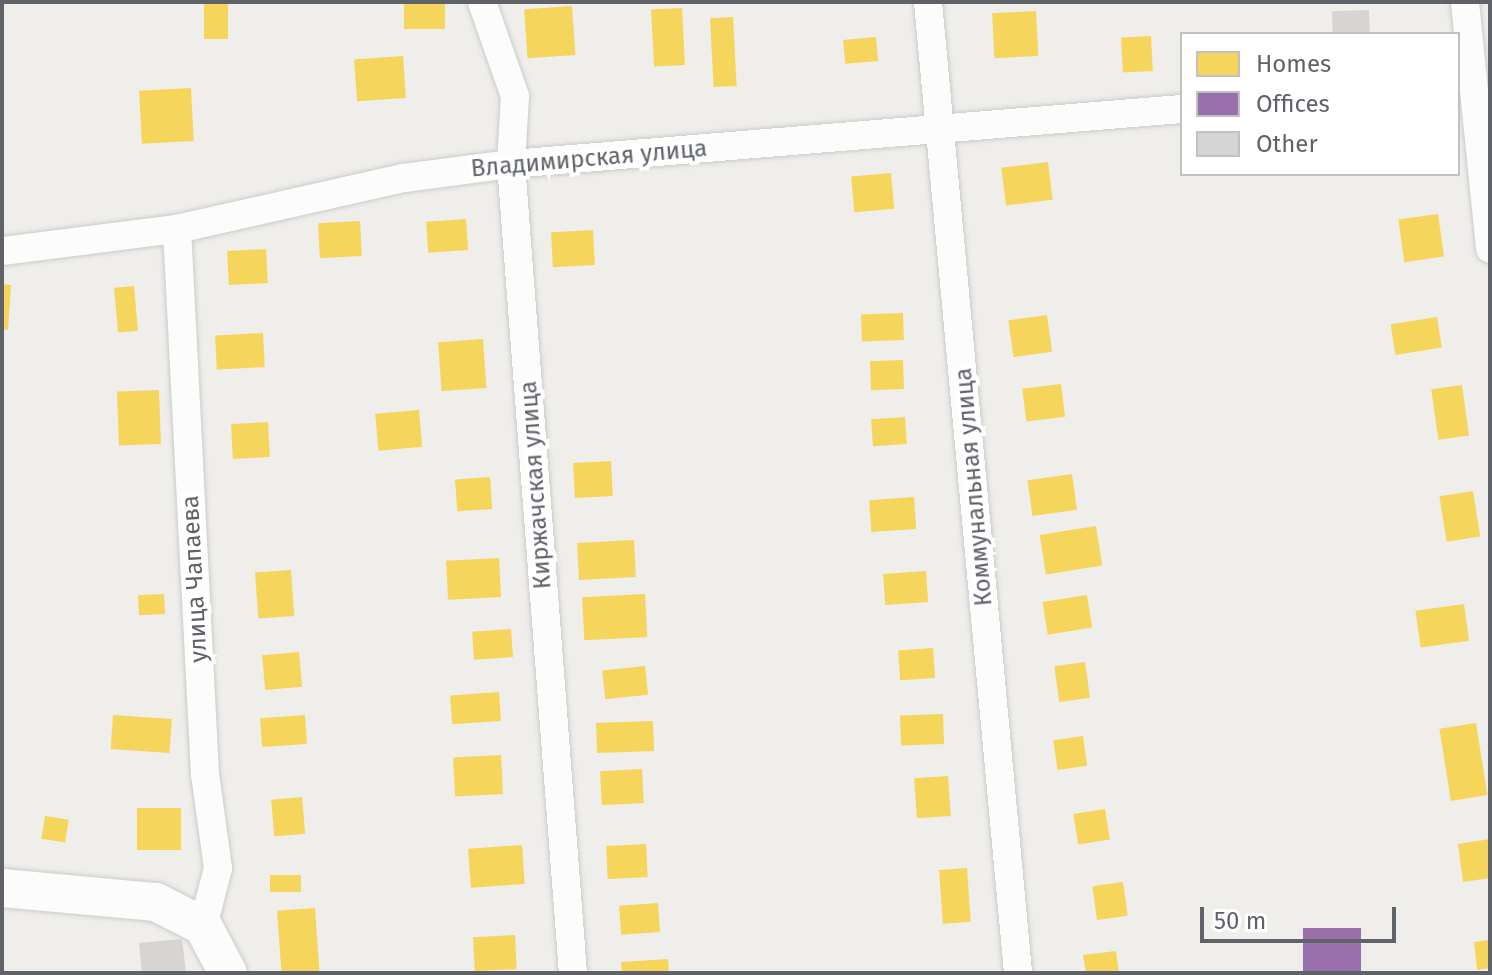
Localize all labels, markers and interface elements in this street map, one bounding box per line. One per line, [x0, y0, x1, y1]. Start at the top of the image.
legend [1180, 32, 1460, 176]
text: Homes [1256, 50, 1331, 78]
text: Offices [1256, 90, 1330, 118]
text: Other [1256, 130, 1318, 158]
street label: Владимирская улица [470, 134, 708, 184]
street label: Коммунальная улица [949, 367, 999, 607]
street label: Киржачская улица [514, 380, 558, 590]
street label: улица Чапаева [176, 495, 214, 663]
scale bar [1204, 891, 1400, 941]
text: 50 m [1214, 907, 1266, 935]

